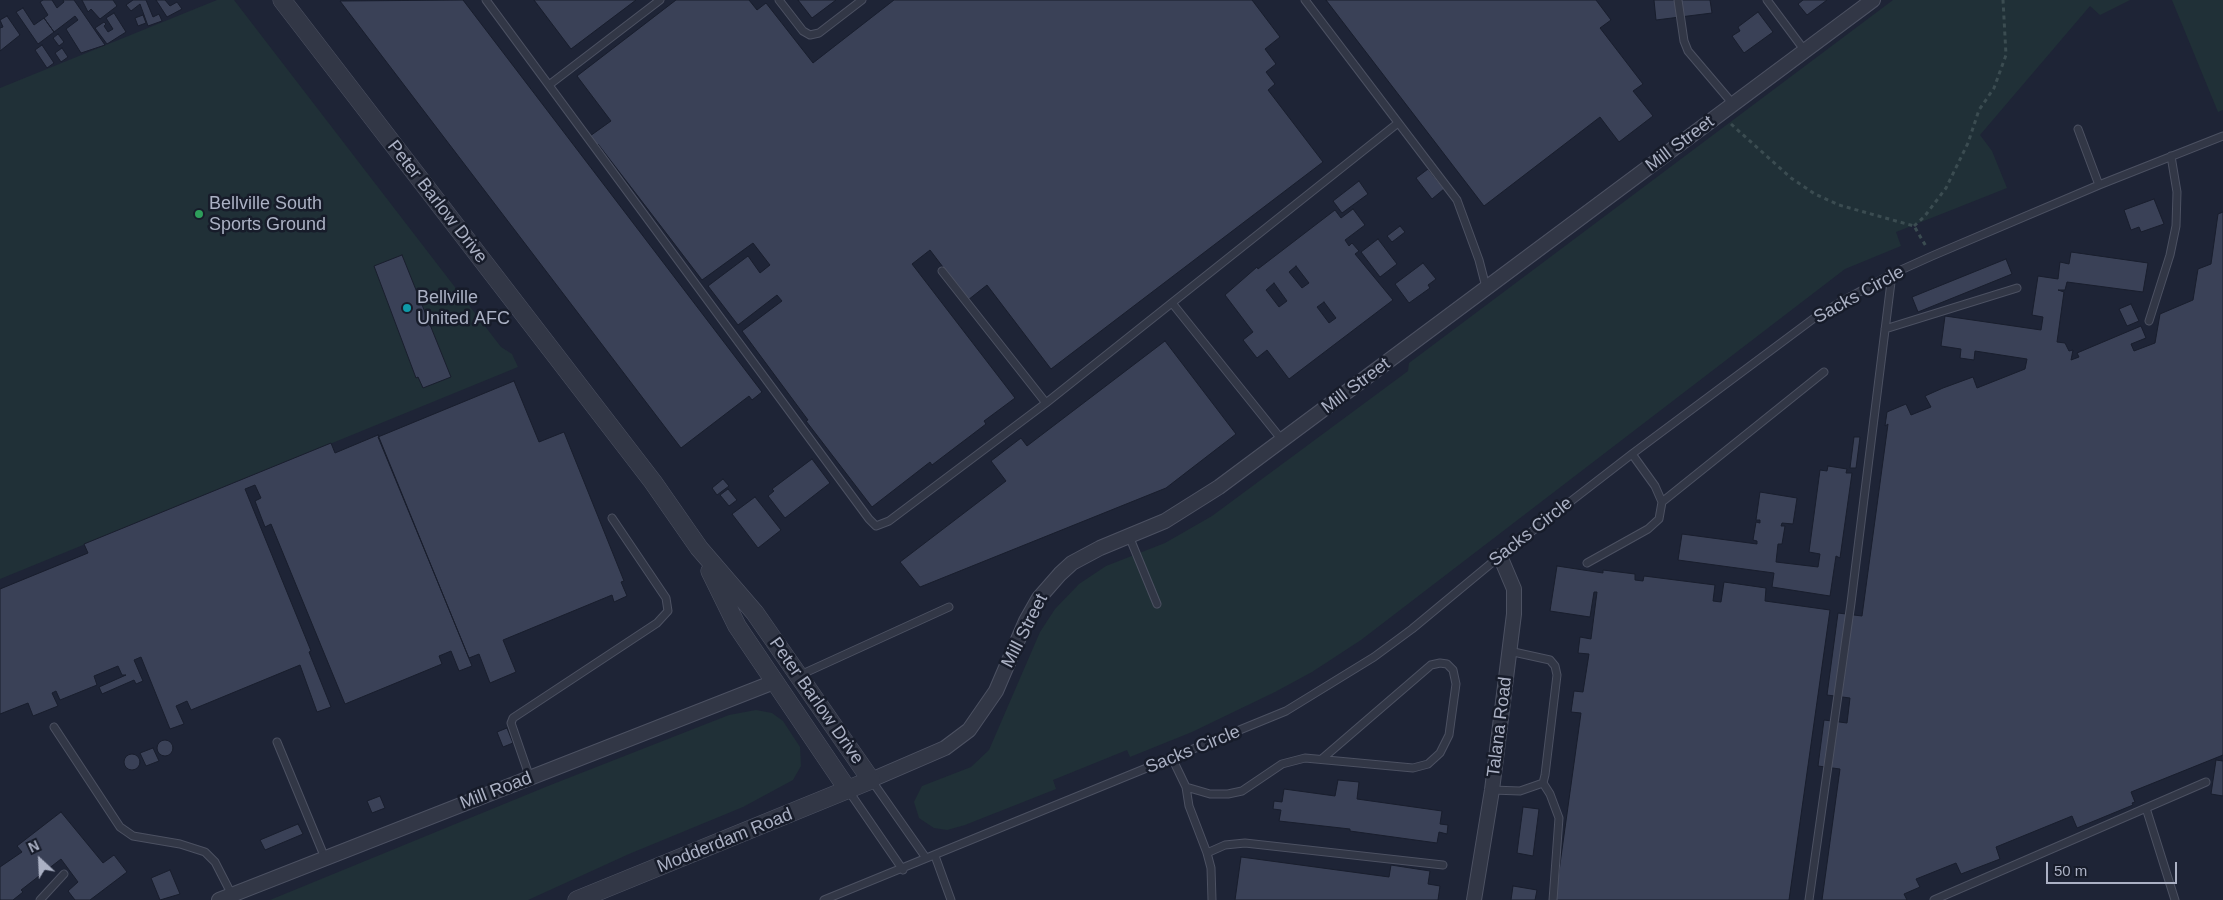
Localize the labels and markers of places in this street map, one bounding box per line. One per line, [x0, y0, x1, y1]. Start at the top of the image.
place label: Bellville South Sports Ground [209, 193, 326, 235]
marker: Bellville South Sports Ground [193, 208, 205, 220]
place label: Bellville United AFC [417, 287, 510, 330]
marker: Bellville United AFC [401, 302, 413, 314]

